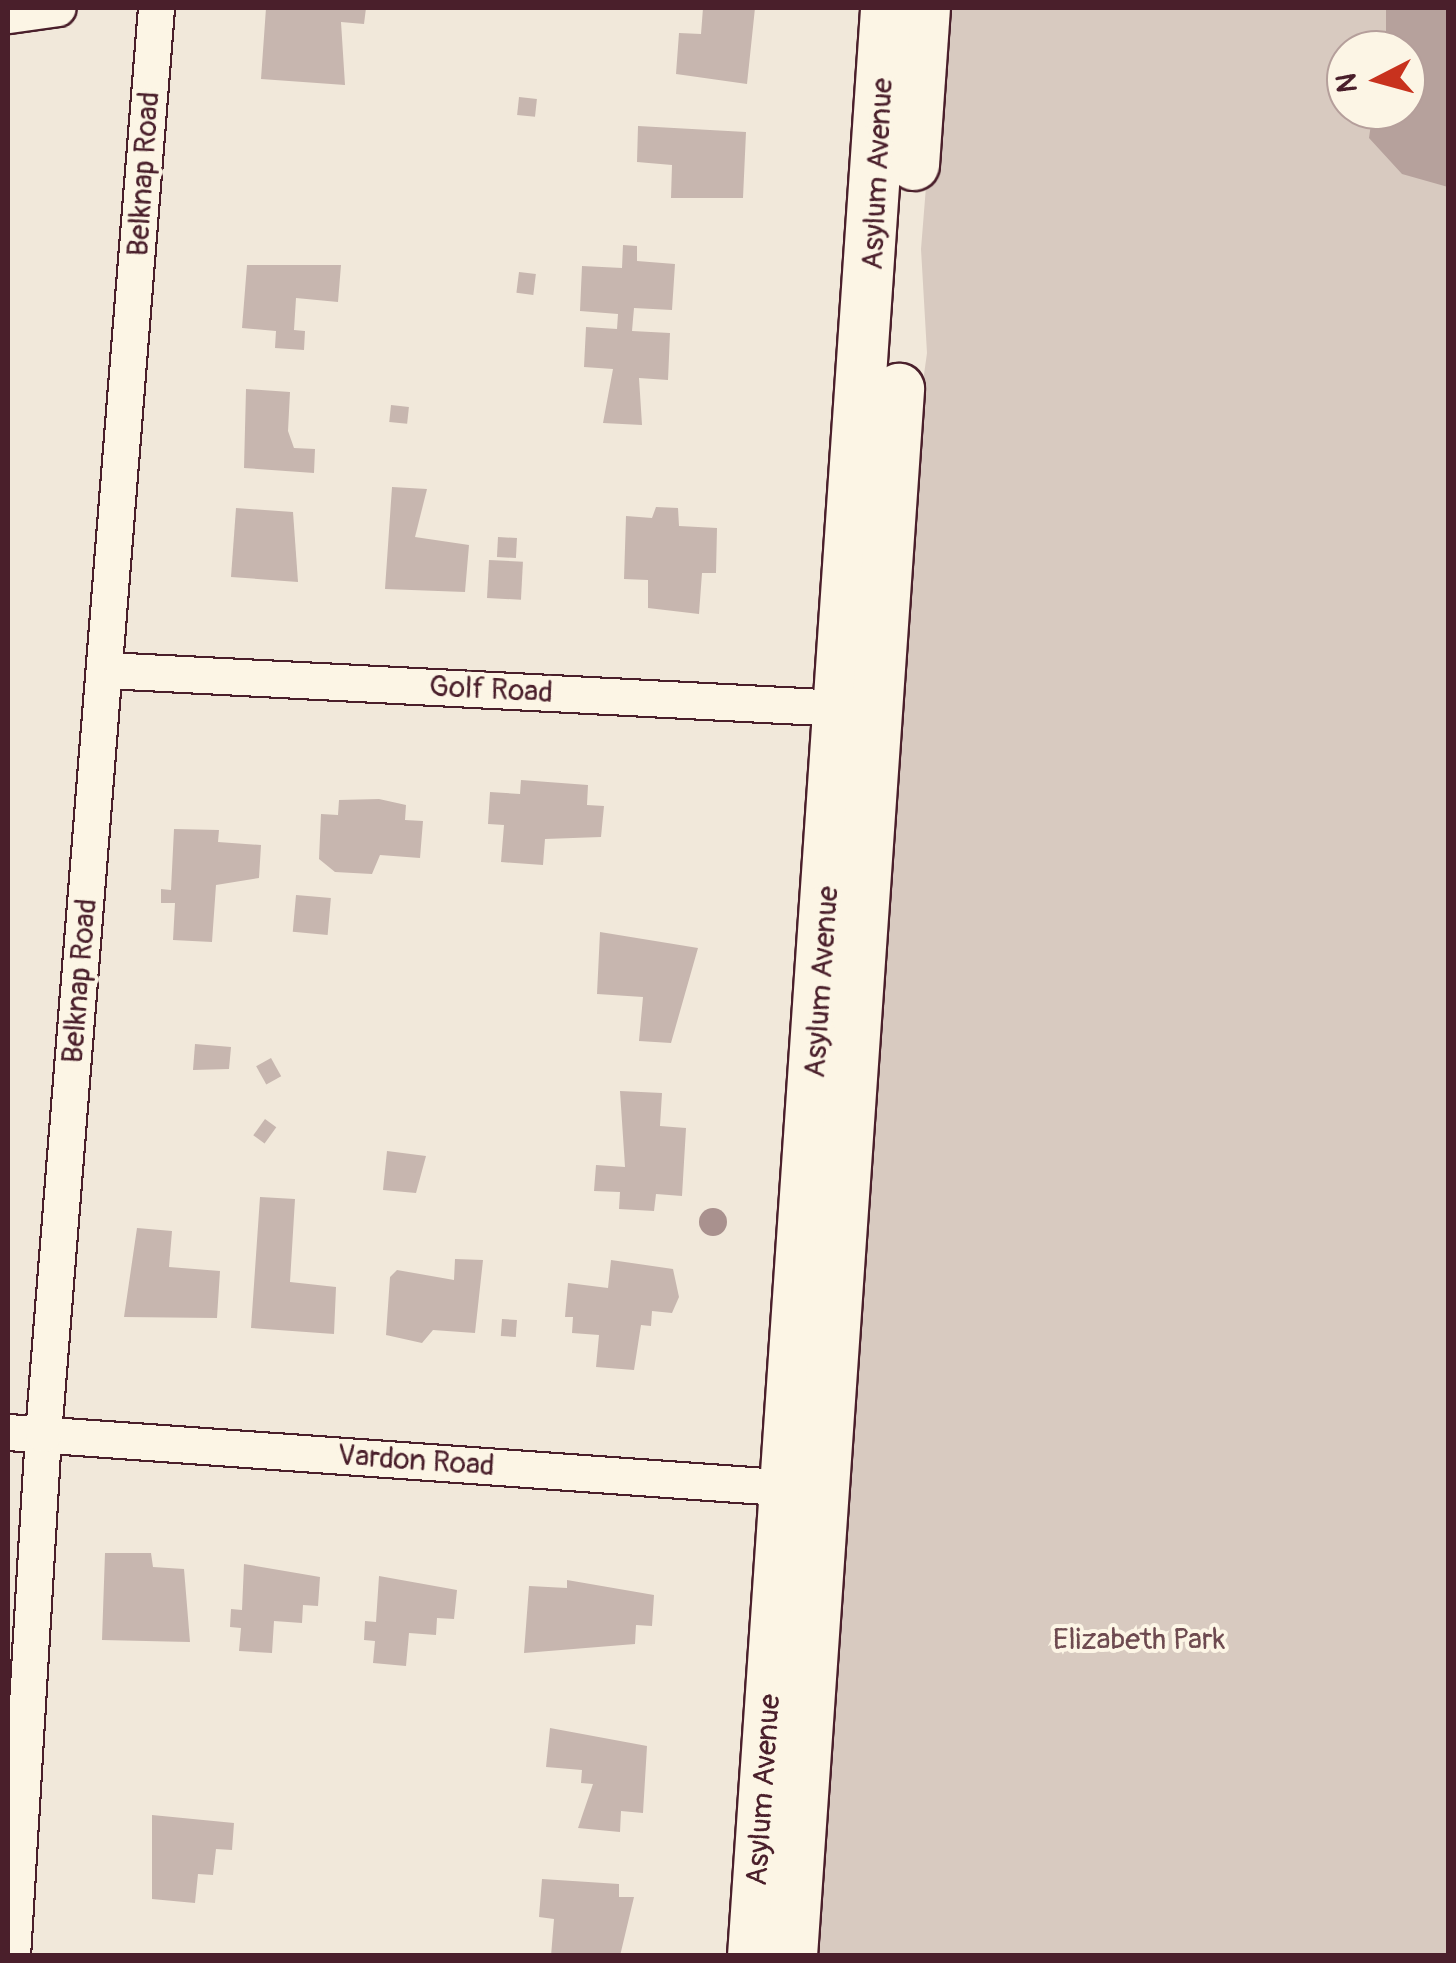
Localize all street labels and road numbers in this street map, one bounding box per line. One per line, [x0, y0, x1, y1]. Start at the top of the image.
street label: Asylum Avenue [855, 77, 901, 271]
street label: Belknap Road [120, 90, 168, 258]
street label: Golf Road [428, 669, 554, 711]
street label: Asylum Avenue [797, 885, 847, 1079]
street label: Belknap Road [55, 897, 105, 1065]
street label: Vardon Road [336, 1438, 496, 1484]
street label: Asylum Avenue [739, 1693, 789, 1887]

